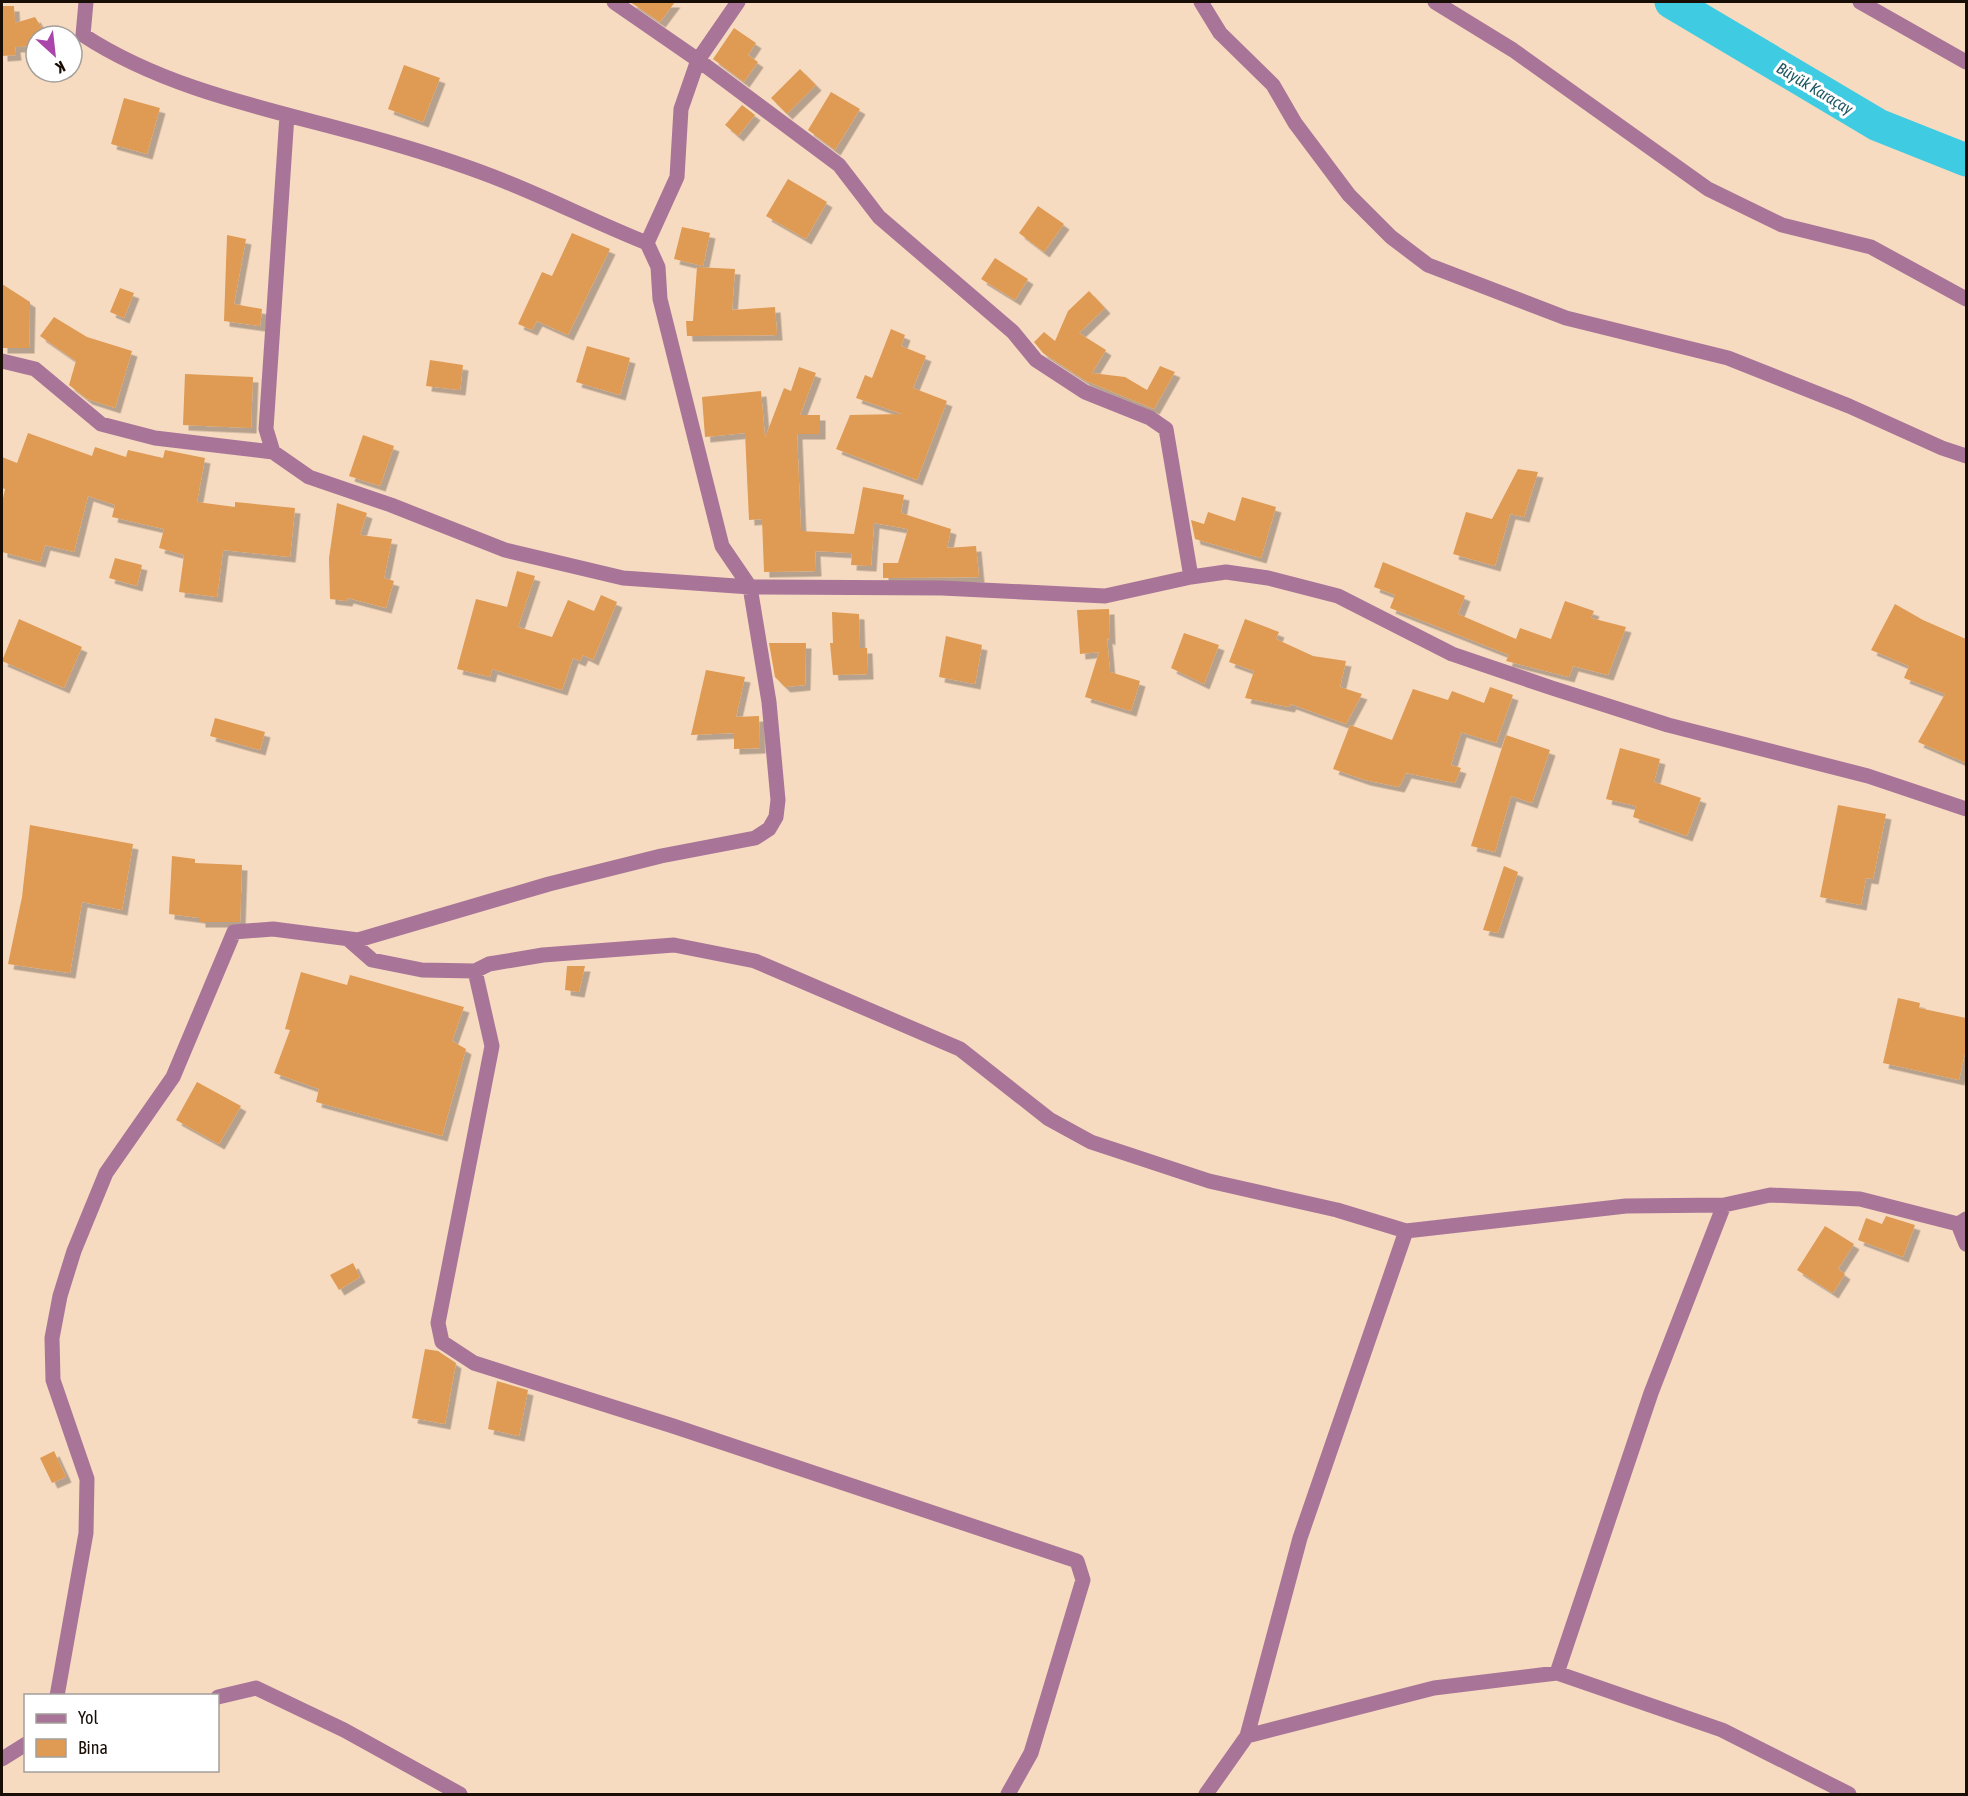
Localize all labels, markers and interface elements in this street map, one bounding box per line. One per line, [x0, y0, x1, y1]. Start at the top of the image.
north arrow [24, 24, 84, 84]
text: K [53, 58, 68, 77]
water label: Büyük Karaçay [1773, 58, 1857, 119]
legend [24, 1694, 219, 1772]
text: Yol [78, 1707, 98, 1728]
text: Bina [78, 1737, 108, 1758]

